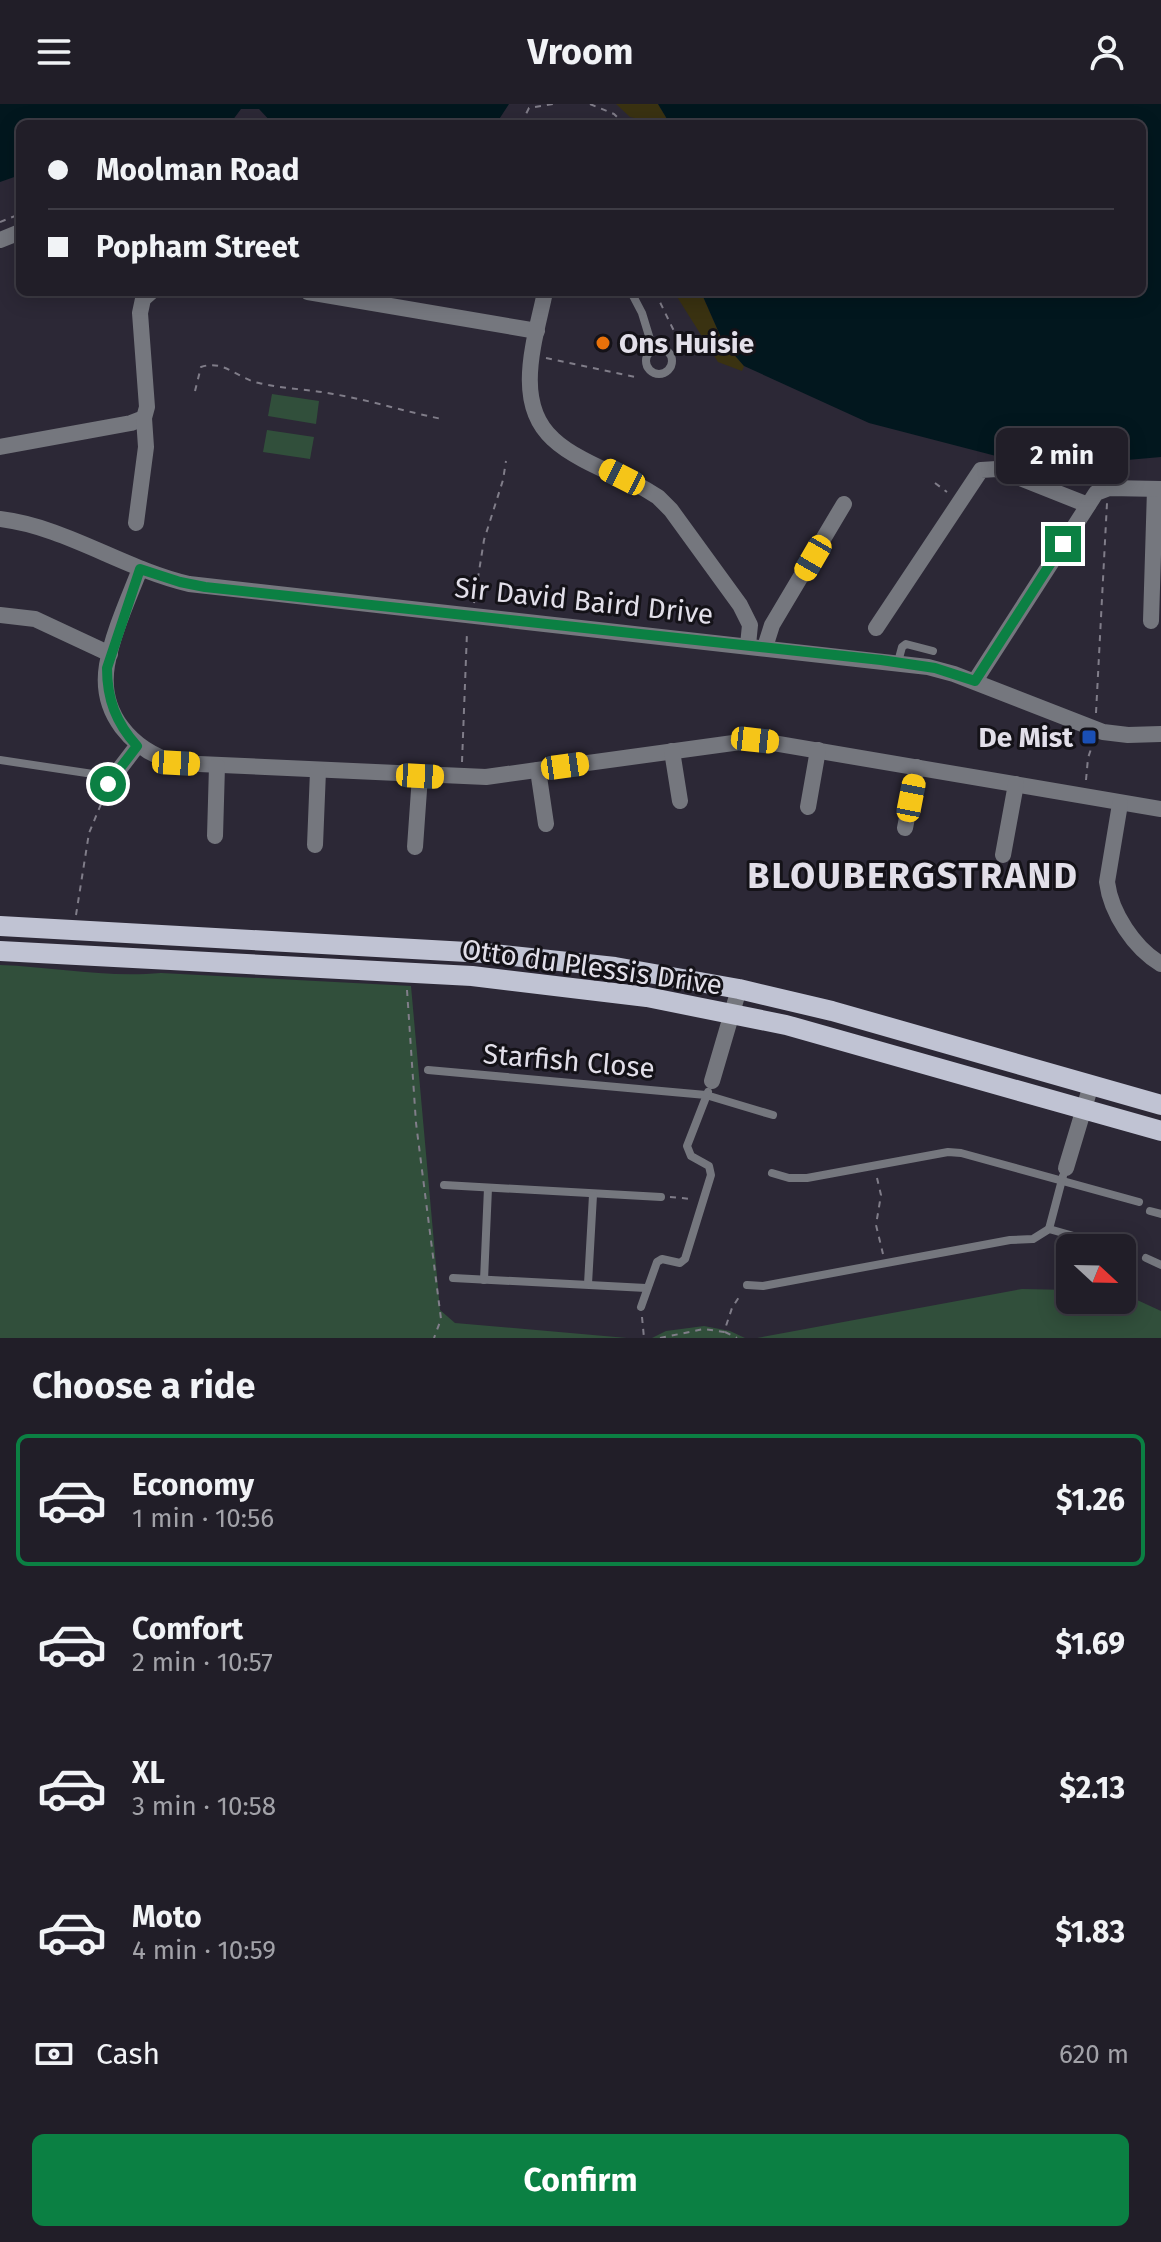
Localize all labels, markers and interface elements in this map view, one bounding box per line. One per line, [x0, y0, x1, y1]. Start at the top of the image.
icon: menu [32, 30, 76, 74]
text: Vroom [528, 30, 633, 74]
icon: person [1085, 30, 1129, 74]
text: Moolman Road [96, 152, 299, 188]
text: Popham Street [96, 229, 299, 265]
place label: Ons Huisie [619, 327, 754, 360]
marker: Ons Huisie [594, 334, 612, 352]
callout: 2 min [997, 428, 1129, 484]
text: 2 min [1030, 440, 1094, 471]
car [595, 455, 649, 499]
route end [1045, 526, 1081, 562]
car [791, 531, 835, 585]
street label: Sir David Baird Drive [453, 571, 715, 631]
place label: De Mist [978, 721, 1074, 754]
car [730, 726, 780, 754]
marker: De Mist [1080, 728, 1098, 746]
car [151, 750, 201, 776]
car [540, 751, 590, 781]
car [395, 763, 445, 789]
route start [90, 766, 126, 802]
car [895, 772, 927, 824]
district label: BLOUBERGSTRAND [747, 854, 1079, 898]
street label: Otto du Plessis Drive [460, 932, 724, 1002]
street label: Starfish Close [482, 1037, 656, 1085]
north arrow [1056, 1234, 1136, 1314]
map controls [1056, 1234, 1136, 1314]
text: Choose a ride [32, 1364, 255, 1408]
icon: car [36, 1464, 108, 1536]
text: Economy [132, 1467, 254, 1503]
text: $1.26 [1056, 1482, 1125, 1518]
text: 1 min · 10:56 [132, 1503, 274, 1534]
icon: car [36, 1608, 108, 1680]
text: Comfort [132, 1611, 243, 1647]
text: $1.69 [1056, 1626, 1125, 1662]
text: 2 min · 10:57 [132, 1647, 273, 1678]
icon: car [36, 1752, 108, 1824]
text: XL [132, 1755, 165, 1791]
text: $2.13 [1060, 1770, 1125, 1806]
text: 3 min · 10:58 [132, 1791, 276, 1822]
icon: car [36, 1896, 108, 1968]
text: Moto [132, 1899, 202, 1935]
text: $1.83 [1055, 1914, 1125, 1950]
text: 4 min · 10:59 [132, 1935, 276, 1966]
icon: cash [32, 2032, 76, 2076]
text: Cash [96, 2036, 160, 2072]
text: 620 m [1059, 2039, 1129, 2070]
button: Confirm [32, 2134, 1129, 2226]

